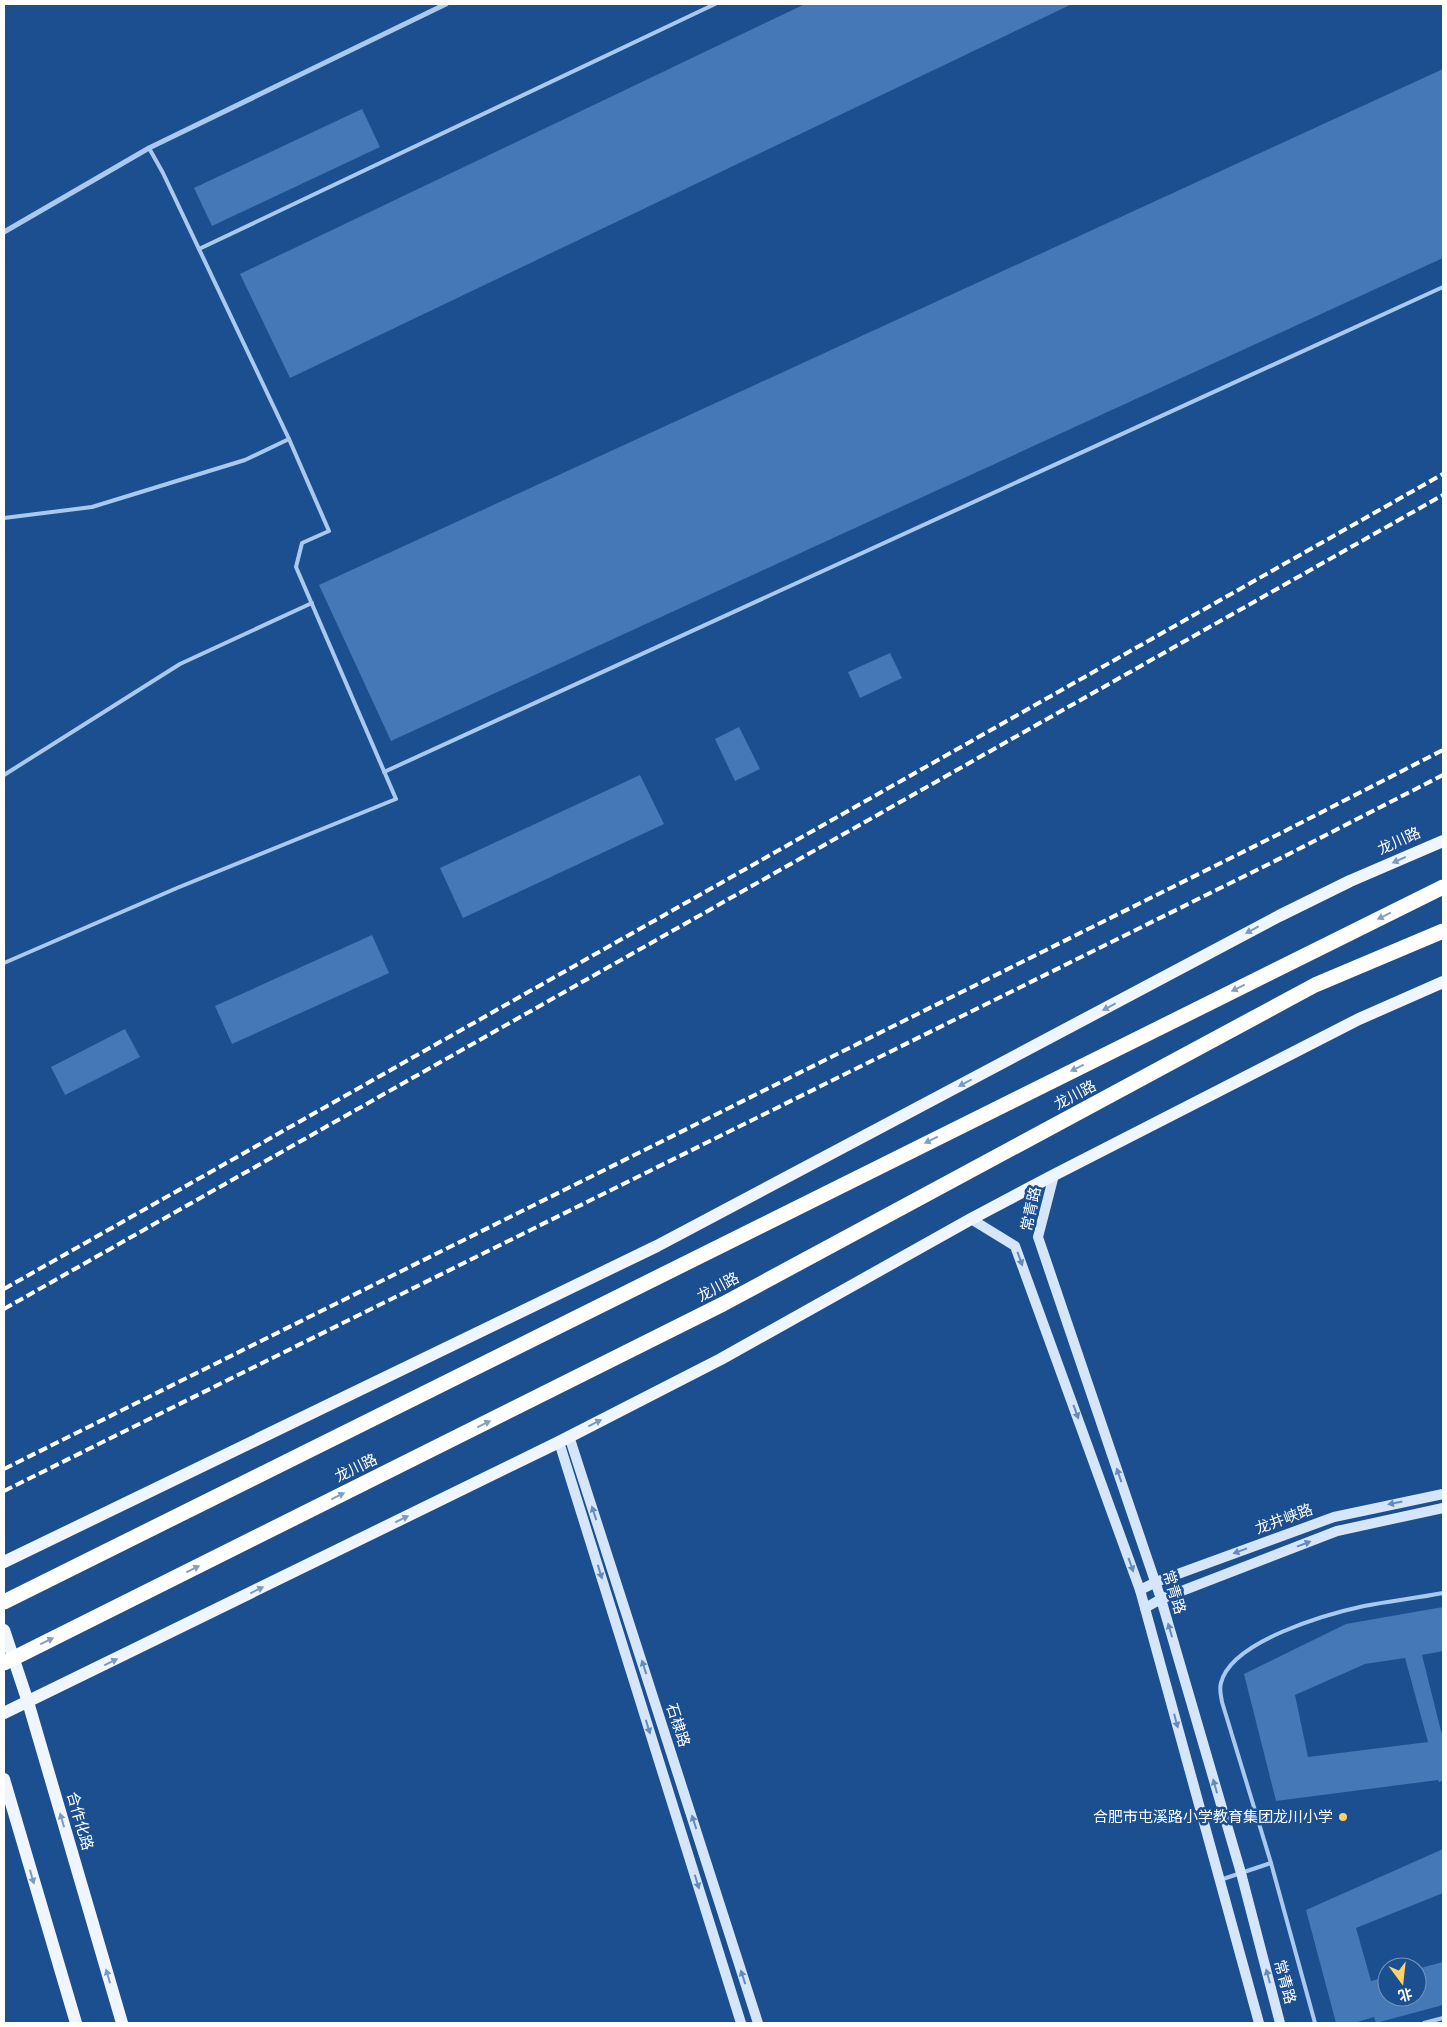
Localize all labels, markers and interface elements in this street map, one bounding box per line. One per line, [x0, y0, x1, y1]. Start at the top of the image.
street label: 龙川路 [1374, 822, 1423, 858]
one-way arrow [1392, 857, 1406, 865]
one-way arrow [1377, 912, 1391, 920]
one-way arrow [1245, 926, 1259, 935]
one-way arrow [1231, 984, 1245, 992]
one-way arrow [1102, 1002, 1115, 1011]
one-way arrow [1070, 1064, 1084, 1072]
street label: 龙川路 [1050, 1075, 1099, 1114]
one-way arrow [958, 1079, 972, 1087]
one-way arrow [924, 1136, 938, 1144]
street label: 常青路 [1016, 1185, 1044, 1233]
one-way arrow [1017, 1252, 1024, 1267]
street label: 龙川路 [693, 1267, 742, 1306]
one-way arrow [1072, 1405, 1080, 1420]
one-way arrow [588, 1419, 602, 1427]
one-way arrow [476, 1420, 491, 1428]
street label: 龙川路 [331, 1448, 380, 1486]
one-way arrow [1115, 1468, 1123, 1483]
one-way arrow [331, 1492, 345, 1500]
street label: 龙井峡路 [1252, 1498, 1315, 1538]
one-way arrow [1388, 1499, 1403, 1507]
one-way arrow [589, 1505, 597, 1520]
one-way arrow [395, 1514, 410, 1523]
one-way arrow [1296, 1540, 1311, 1547]
one-way arrow [1233, 1548, 1248, 1555]
one-way arrow [1127, 1558, 1135, 1573]
one-way arrow [185, 1564, 200, 1573]
one-way arrow [596, 1564, 604, 1579]
street label: 常青路 [1159, 1567, 1191, 1616]
one-way arrow [249, 1586, 264, 1594]
one-way arrow [1166, 1622, 1174, 1637]
one-way arrow [40, 1637, 54, 1645]
one-way arrow [104, 1658, 118, 1666]
one-way arrow [639, 1660, 647, 1675]
street label: 石棣路 [662, 1700, 695, 1749]
one-way arrow [1172, 1713, 1180, 1728]
one-way arrow [645, 1719, 653, 1734]
one-way arrow [1211, 1778, 1219, 1793]
street label: 合作化路 [63, 1789, 99, 1852]
place label: 合肥市屯溪路小学教育集团龙川小学 [1093, 1806, 1333, 1826]
marker: 合肥市屯溪路小学教育集团龙川小学 [1337, 1811, 1349, 1823]
one-way arrow [58, 1813, 66, 1828]
one-way arrow [689, 1814, 697, 1829]
one-way arrow [29, 1869, 37, 1884]
one-way arrow [693, 1875, 701, 1890]
street label: 常青路 [1270, 1957, 1301, 2006]
north arrow [1377, 1957, 1427, 2007]
one-way arrow [103, 1969, 111, 1984]
one-way arrow [739, 1969, 747, 1984]
one-way arrow [1263, 1969, 1271, 1984]
text: 北 [1396, 1984, 1415, 2006]

